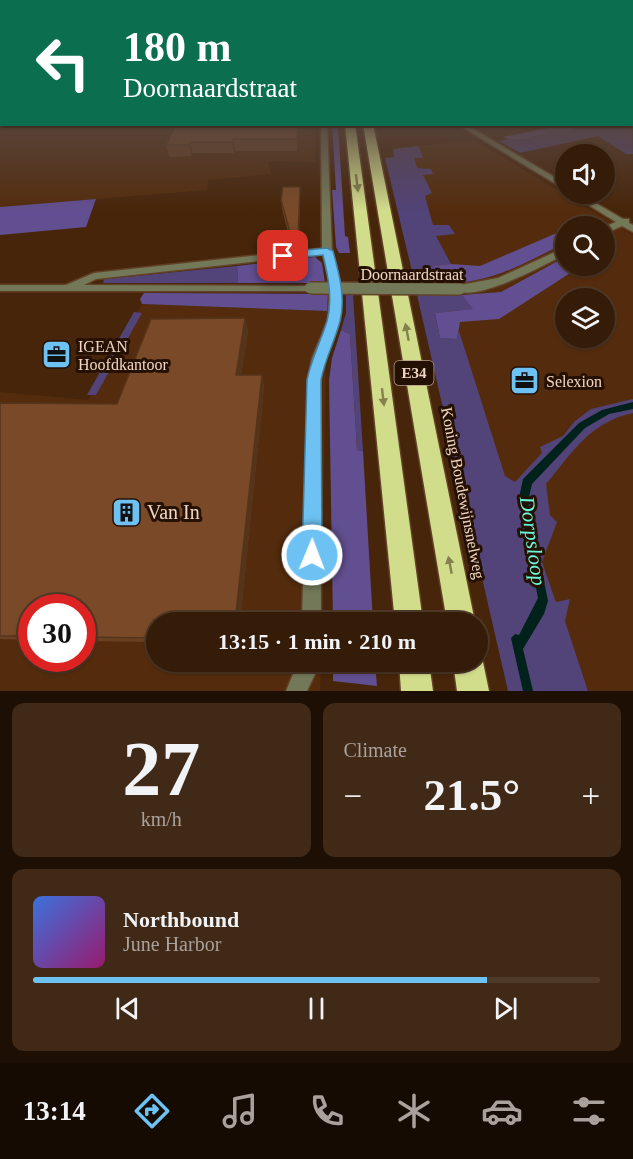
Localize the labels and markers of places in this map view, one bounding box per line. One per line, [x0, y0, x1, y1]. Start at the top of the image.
pin [257, 230, 308, 281]
place label: IGEAN Hoofdkantoor [78, 338, 168, 373]
office icon: IGEAN Hoofdkantoor [41, 339, 73, 371]
office icon: Selexion [509, 365, 541, 397]
place label: Selexion [546, 373, 602, 390]
building icon: Van In [110, 496, 142, 528]
place label: Van In [147, 501, 200, 523]

